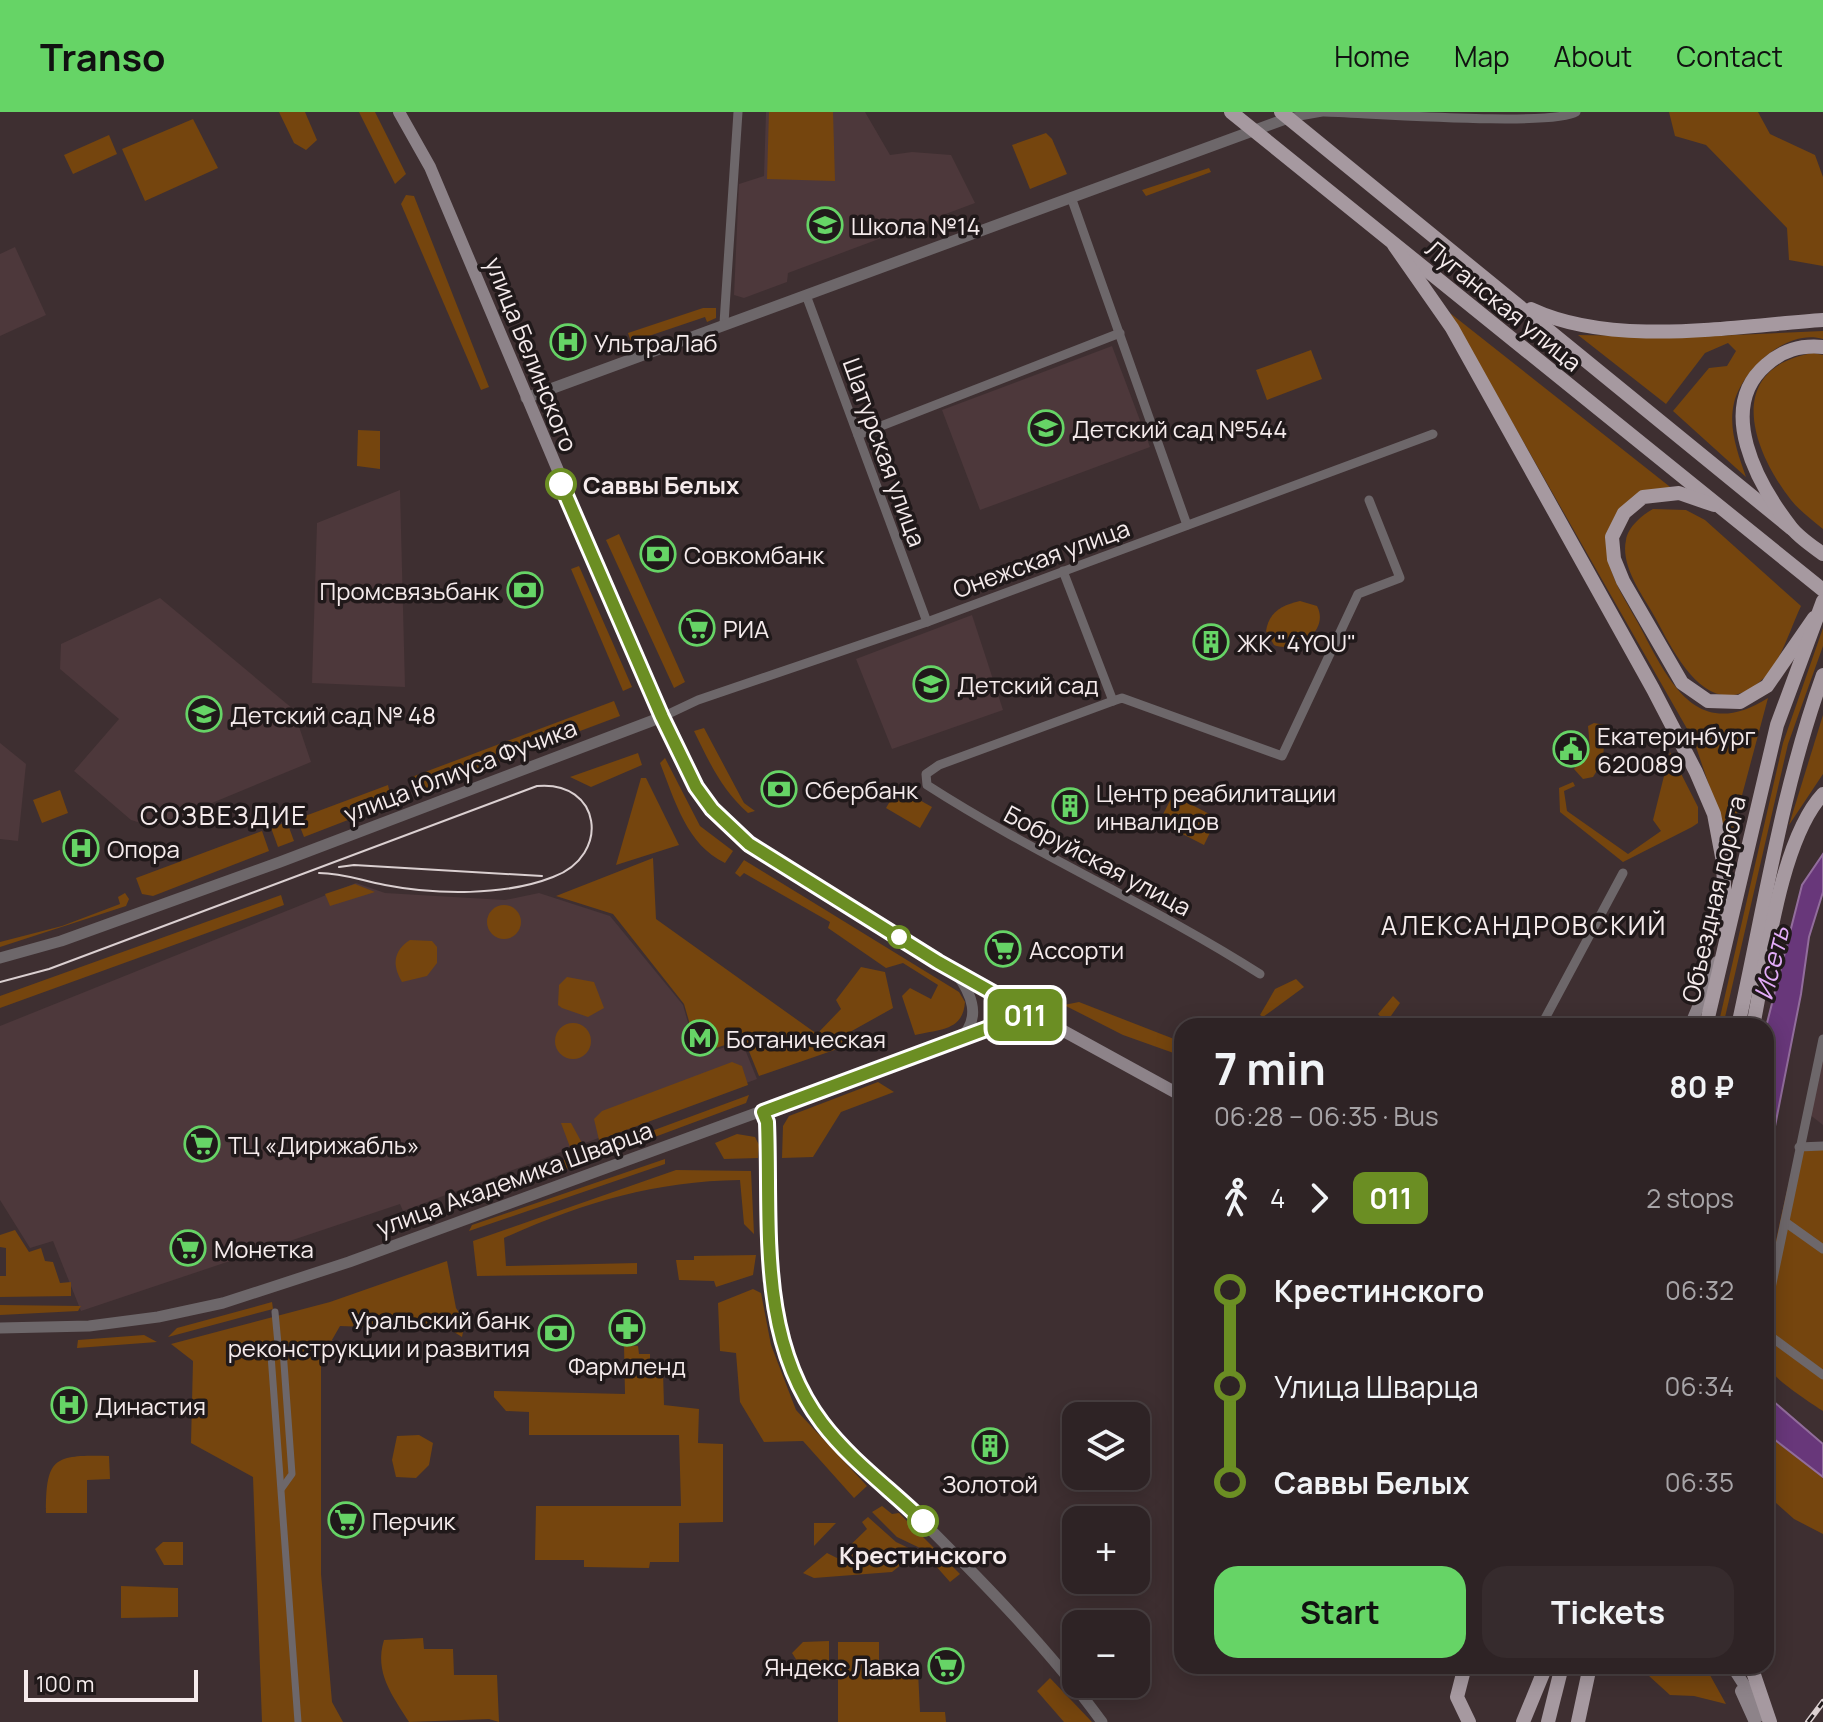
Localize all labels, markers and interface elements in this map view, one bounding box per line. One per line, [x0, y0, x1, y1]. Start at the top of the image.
text: Transo [40, 30, 166, 82]
text: Home [1334, 37, 1410, 75]
text: Map [1454, 37, 1510, 75]
text: About [1554, 37, 1632, 75]
text: Contact [1676, 37, 1783, 75]
school or university icon: Школа №14 [806, 206, 844, 244]
place label: Школа №14 [851, 209, 981, 242]
street label: Луганская улица [1419, 232, 1589, 378]
street label: улица Белинского [478, 252, 586, 456]
hospital icon: УльтраЛаб [549, 323, 587, 361]
place label: УльтраЛаб [594, 326, 717, 359]
street label: Шатурская улица [836, 353, 934, 551]
school or university icon: Детский сад №544 [1027, 409, 1065, 447]
place label: Детский сад №544 [1072, 412, 1287, 445]
place label: Саввы Белых [583, 468, 740, 501]
marker: Саввы Белых [546, 469, 576, 499]
street label: Онежская улица [948, 511, 1134, 605]
bank icon: Совкомбанк [639, 535, 677, 573]
place label: Совкомбанк [684, 538, 825, 571]
bank icon: Промсвязьбанк [506, 571, 544, 609]
place label: Промсвязьбанк [320, 574, 500, 607]
supermarket icon: РИА [678, 609, 716, 647]
place label: РИА [723, 612, 769, 645]
building icon: ЖК "4YOU" [1192, 623, 1230, 661]
place label: ЖК "4YOU" [1237, 626, 1357, 659]
school or university icon: Детский сад [912, 665, 950, 703]
place label: Детский сад [957, 668, 1099, 701]
school or university icon: Детский сад № 48 [185, 695, 223, 733]
place label: Детский сад № 48 [230, 698, 436, 731]
street label: улица Юлиуса Фучика [339, 710, 581, 830]
place label: Екатеринбург 620089 [1597, 719, 1756, 780]
public building icon: Екатеринбург 620089 [1552, 730, 1590, 768]
bank icon: Сбербанк [760, 770, 798, 808]
place label: Сбербанк [805, 773, 919, 806]
place label: Центр реабилитации инвалидов [1096, 776, 1336, 837]
building icon: Центр реабилитации инвалидов [1051, 787, 1089, 825]
street label: Объездная дорога [1673, 792, 1753, 1006]
district label: СОЗВЕЗДИЕ [140, 797, 308, 833]
street label: Бобруйская улица [999, 797, 1197, 923]
hospital icon: Опора [62, 829, 100, 867]
place label: Опора [107, 832, 180, 865]
district label: АЛЕКСАНДРОВСКИЙ [1381, 907, 1667, 943]
water label: Исеть [1745, 922, 1798, 1003]
unlabelled marker [888, 926, 910, 948]
supermarket icon: Ассорти [984, 930, 1022, 968]
place label: Ассорти [1029, 933, 1124, 966]
line badge: 011 [979, 989, 1071, 1041]
text: 011 [1004, 996, 1046, 1034]
metro station icon: Ботаническая [681, 1019, 719, 1057]
place label: Ботаническая [726, 1022, 886, 1055]
text: 7 min [1214, 1038, 1326, 1098]
text: 80 ₽ [1669, 1066, 1734, 1107]
text: 06:28 – 06:35 · Bus [1214, 1098, 1439, 1134]
street label: улица Академика Шварца [371, 1113, 657, 1243]
supermarket icon: ТЦ «Дирижабль» [183, 1125, 221, 1163]
place label: ТЦ «Дирижабль» [228, 1128, 420, 1161]
icon: walk [1214, 1176, 1258, 1220]
icon: forward [1297, 1176, 1341, 1220]
text: 011 [1369, 1179, 1412, 1217]
text: 4 [1270, 1180, 1285, 1216]
text: 2 stops [1646, 1180, 1734, 1216]
supermarket icon: Монетка [169, 1229, 207, 1267]
place label: Монетка [214, 1232, 314, 1265]
text: Крестинского [1274, 1270, 1484, 1311]
text: 06:32 [1665, 1272, 1734, 1308]
place label: Уральский банк реконструкции и развития [228, 1303, 531, 1364]
pharmacy icon: Фармленд [608, 1309, 646, 1347]
bank icon: Уральский банк реконструкции и развития [537, 1314, 575, 1352]
place label: Фармленд [568, 1349, 686, 1382]
text: Улица Шварца [1274, 1366, 1479, 1407]
text: 06:34 [1665, 1368, 1734, 1404]
hospital icon: Династия [50, 1386, 88, 1424]
place label: Династия [95, 1389, 206, 1422]
map controls [1062, 1402, 1150, 1698]
button: layers [1062, 1402, 1150, 1490]
building icon: Золотой [971, 1427, 1009, 1465]
text: Саввы Белых [1274, 1462, 1469, 1503]
text: 06:35 [1665, 1464, 1734, 1500]
place label: Золотой [942, 1467, 1038, 1500]
supermarket icon: Перчик [327, 1501, 365, 1539]
place label: Перчик [372, 1504, 457, 1537]
marker: Крестинского [908, 1506, 938, 1536]
button: + [1062, 1506, 1150, 1594]
place label: Крестинского [839, 1538, 1007, 1571]
button: Start [1214, 1566, 1466, 1658]
button: Tickets [1482, 1566, 1734, 1658]
button: − [1062, 1610, 1150, 1698]
supermarket icon: Яндекс Лавка [927, 1647, 965, 1685]
place label: Яндекс Лавка [764, 1650, 920, 1683]
scale bar [24, 1666, 198, 1702]
text: 100 m [36, 1669, 94, 1699]

